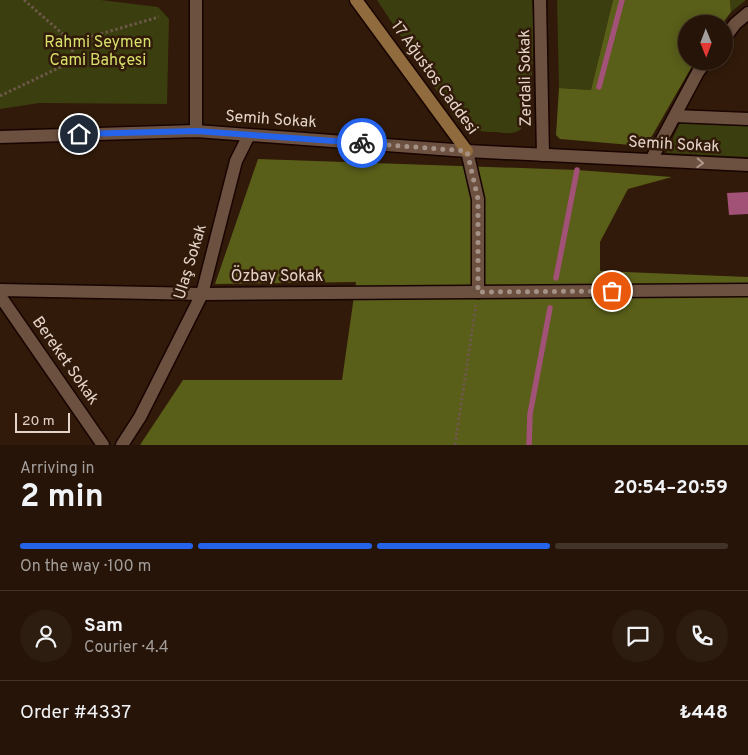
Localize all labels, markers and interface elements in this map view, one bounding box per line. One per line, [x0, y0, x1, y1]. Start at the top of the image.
north arrow [678, 15, 732, 70]
map controls [678, 15, 733, 70]
street label: 17 Ağustos Caddesi [386, 17, 482, 139]
street label: Zerdali Sokak [515, 29, 537, 127]
park label: Rahmi Seymen Cami Bahçesi [44, 33, 152, 71]
street label: Semih Sokak [225, 107, 317, 133]
pin [58, 113, 100, 155]
courier [337, 118, 387, 168]
icon: home [65, 120, 93, 148]
icon: bike [348, 129, 376, 157]
street label: Semih Sokak [628, 133, 720, 157]
one-way arrow [696, 157, 704, 168]
street label: Ulaş Sokak [170, 222, 212, 302]
street label: Özbay Sokak [231, 265, 323, 287]
pin [591, 270, 633, 312]
icon: bag [598, 277, 626, 305]
street label: Bereket Sokak [27, 313, 103, 409]
scale bar [15, 410, 70, 433]
text: 20 m [22, 413, 55, 430]
text: Arriving in [20, 459, 95, 479]
text: 20:54–20:59 [614, 476, 728, 500]
text: 2 min [20, 478, 104, 518]
text: On the way · 100 m [20, 557, 151, 577]
button: person [20, 610, 72, 662]
button: chat [612, 610, 664, 662]
button: phone [676, 610, 728, 662]
text: Sam [84, 614, 123, 638]
text: Courier · 4.4 [84, 638, 169, 658]
text: Order #4337 [20, 701, 131, 725]
text: ₺448 [679, 701, 728, 725]

